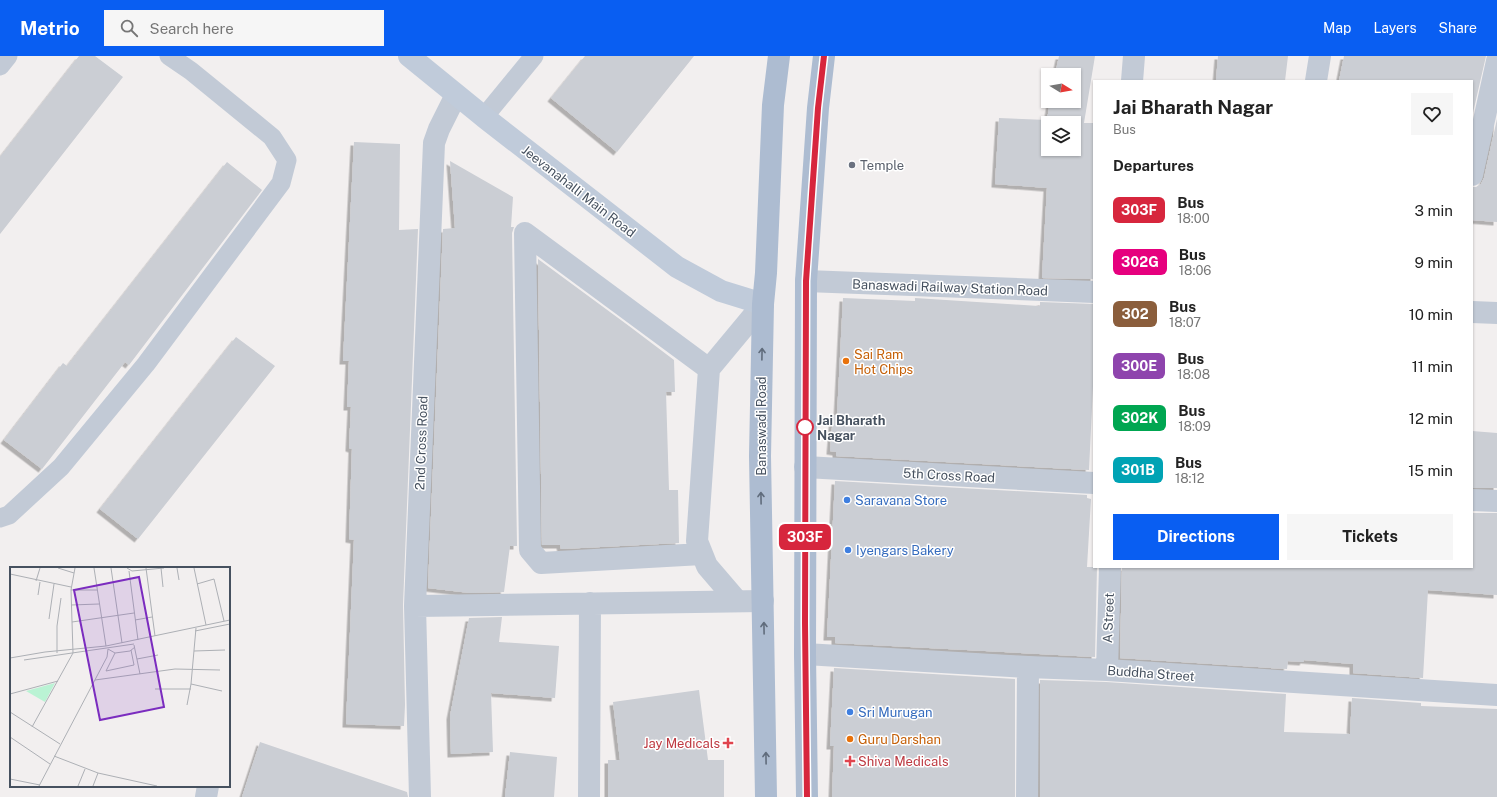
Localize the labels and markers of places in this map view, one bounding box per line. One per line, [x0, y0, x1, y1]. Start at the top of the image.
place label: Temple [860, 158, 904, 173]
marker: Temple [847, 160, 857, 170]
place label: Sai Ram Hot Chips [854, 347, 913, 377]
marker: Sai Ram Hot Chips [841, 356, 851, 366]
place label: Jai Bharath Nagar [817, 413, 885, 443]
marker: Jai Bharath Nagar [796, 418, 814, 436]
place label: Saravana Store [855, 493, 947, 508]
marker: Saravana Store [842, 495, 852, 505]
place label: Iyengars Bakery [856, 543, 954, 558]
marker: Iyengars Bakery [843, 545, 853, 555]
place label: Sri Murugan [858, 705, 933, 720]
marker: Sri Murugan [845, 707, 855, 717]
place label: Guru Darshan [858, 732, 941, 747]
marker: Guru Darshan [845, 734, 855, 744]
place label: Jay Medicals [644, 736, 720, 751]
marker: Jay Medicals [723, 738, 733, 748]
place label: Shiva Medicals [858, 754, 949, 769]
marker: Shiva Medicals [845, 756, 855, 766]

